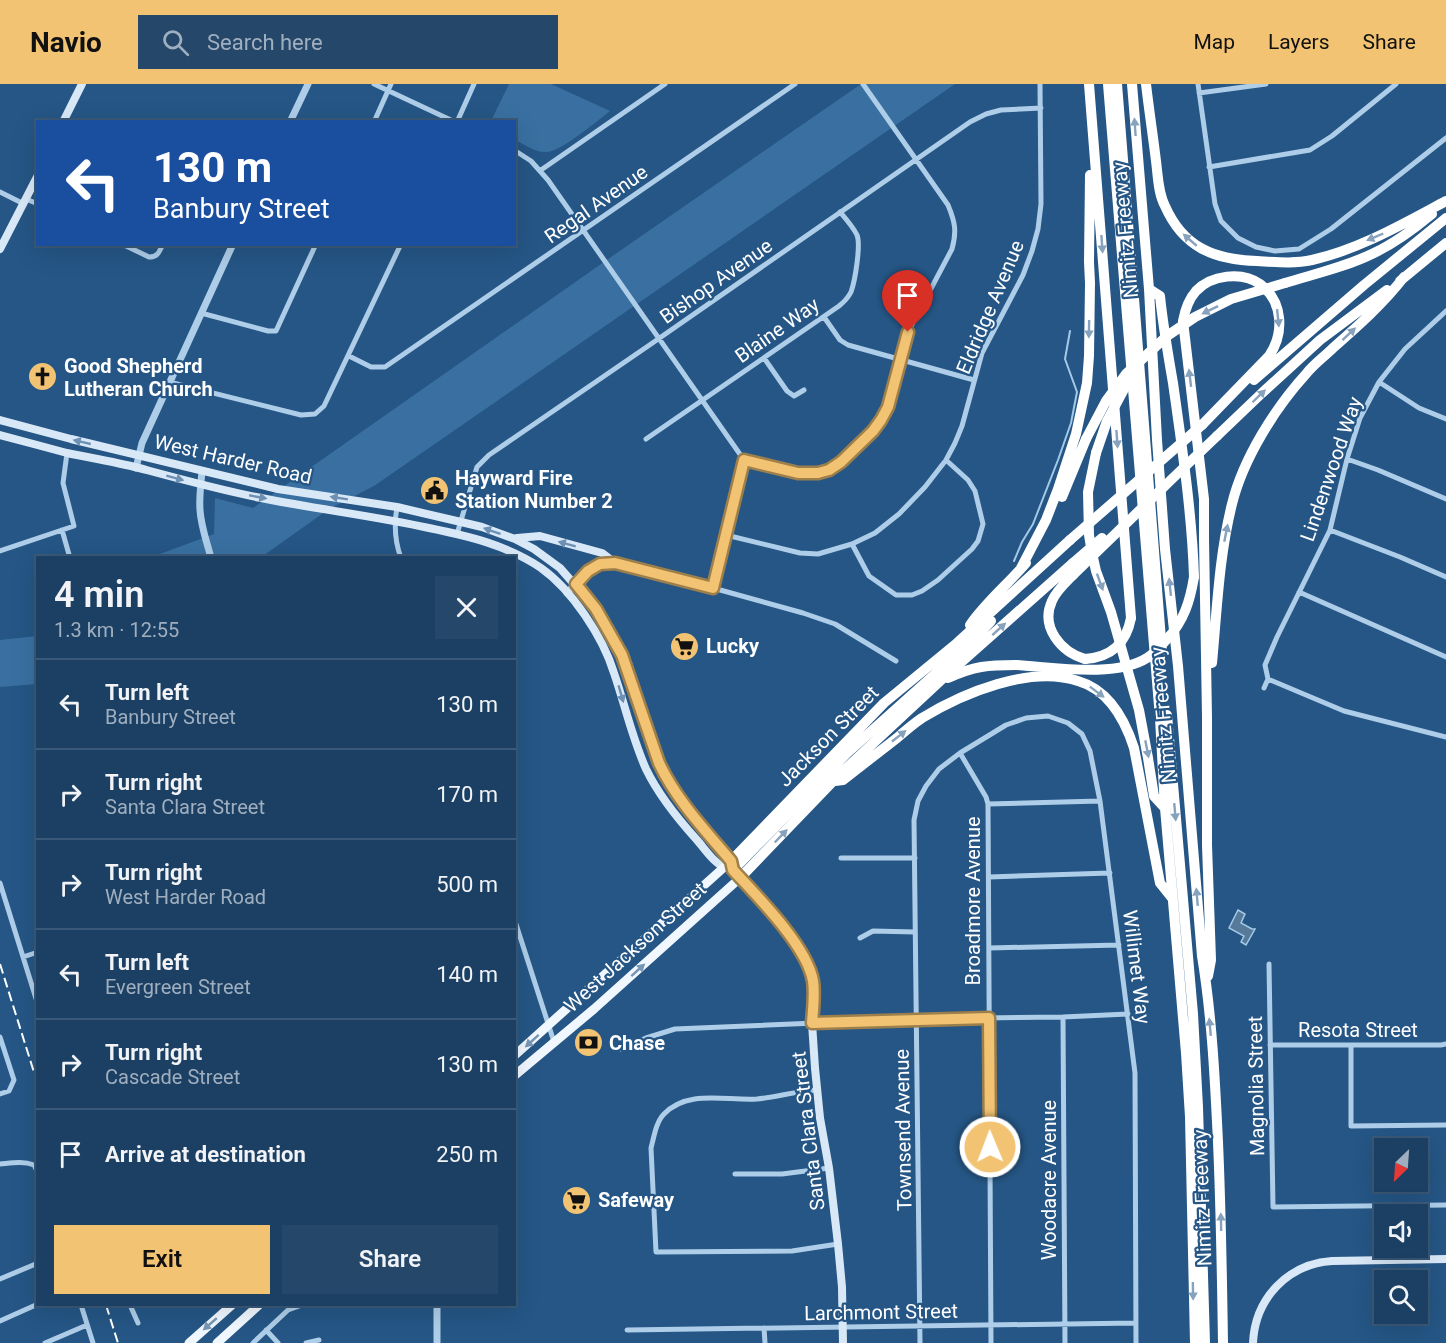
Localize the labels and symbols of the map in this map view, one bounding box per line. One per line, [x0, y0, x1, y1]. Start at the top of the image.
one-way arrow [1130, 117, 1140, 136]
street label: Regal Avenue [540, 160, 652, 248]
street label: Nimitz Freeway [1107, 160, 1143, 299]
street label: Bishop Avenue [655, 233, 777, 329]
one-way arrow [1182, 233, 1197, 247]
one-way arrow [1366, 233, 1384, 242]
one-way arrow [1097, 235, 1106, 254]
street label: Eldridge Avenue [951, 237, 1029, 377]
pin [882, 270, 933, 332]
street label: Blaine Way [730, 292, 824, 368]
one-way arrow [1202, 305, 1219, 314]
one-way arrow [1273, 308, 1283, 327]
one-way arrow [1084, 319, 1094, 338]
one-way arrow [1341, 328, 1356, 341]
place label: Good Shepherd Lutheran Church [64, 354, 213, 401]
church icon: Good Shepherd Lutheran Church [27, 361, 59, 393]
one-way arrow [1185, 369, 1195, 388]
one-way arrow [1252, 389, 1266, 403]
street label: Lindenwood Way [1295, 393, 1367, 544]
street label: West Harder Road [152, 429, 314, 489]
one-way arrow [1112, 429, 1122, 448]
one-way arrow [73, 436, 91, 446]
place label: Hayward Fire Station Number 2 [455, 466, 613, 513]
one-way arrow [166, 473, 184, 483]
public building icon: Hayward Fire Station Number 2 [418, 474, 450, 506]
one-way arrow [249, 493, 268, 502]
one-way arrow [329, 494, 348, 503]
one-way arrow [1222, 524, 1231, 543]
one-way arrow [483, 526, 501, 535]
one-way arrow [558, 538, 576, 548]
one-way arrow [1096, 574, 1106, 592]
one-way arrow [1165, 578, 1175, 597]
one-way arrow [992, 622, 1007, 636]
supermarket icon: Lucky [669, 630, 701, 662]
place label: Lucky [706, 634, 760, 658]
street label: Nimitz Freeway [1145, 645, 1181, 784]
street label: Jackson Street [772, 680, 884, 792]
one-way arrow [616, 685, 626, 703]
one-way arrow [1089, 685, 1104, 697]
one-way arrow [891, 730, 907, 743]
one-way arrow [1143, 740, 1152, 759]
one-way arrow [1171, 803, 1180, 822]
street label: Broadmore Avenue [961, 816, 985, 986]
one-way arrow [774, 830, 788, 844]
street label: West Jackson Street [559, 877, 711, 1017]
one-way arrow [1192, 888, 1202, 907]
street label: Willimet Way [1118, 909, 1156, 1026]
one-way arrow [630, 964, 645, 977]
street label: Magnolia Street [1243, 1016, 1269, 1156]
one-way arrow [1205, 1017, 1215, 1036]
street label: Resota Street [1298, 1018, 1418, 1042]
bank icon: Chase [572, 1027, 604, 1059]
place label: Chase [609, 1031, 665, 1055]
one-way arrow [525, 1034, 540, 1047]
street label: Townsend Avenue [890, 1049, 916, 1211]
street label: Santa Clara Street [786, 1050, 830, 1212]
street label: Woodacre Avenue [1037, 1100, 1061, 1260]
position arrow [958, 1115, 1022, 1179]
street label: Nimitz Freeway [1188, 1129, 1216, 1267]
north arrow [1374, 1138, 1428, 1192]
supermarket icon: Safeway [561, 1184, 593, 1216]
place label: Safeway [598, 1188, 675, 1212]
one-way arrow [1216, 1212, 1226, 1231]
one-way arrow [1189, 1282, 1198, 1301]
street label: Larchmont Street [804, 1299, 958, 1325]
one-way arrow [203, 1317, 218, 1330]

